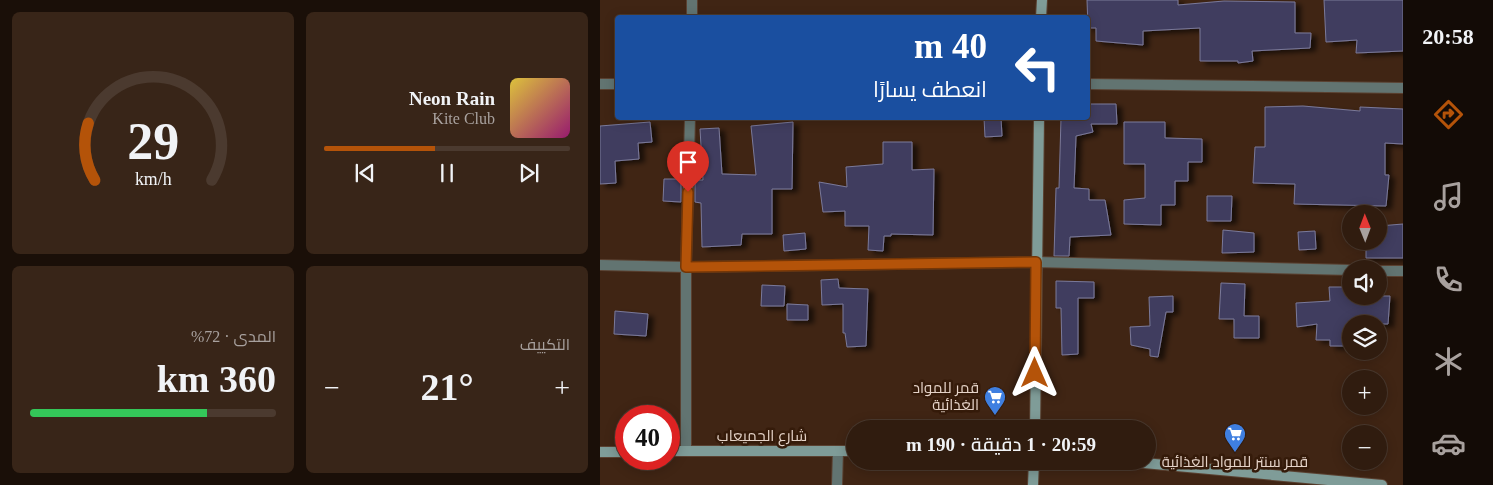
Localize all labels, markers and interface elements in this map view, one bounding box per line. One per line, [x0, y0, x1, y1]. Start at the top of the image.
text: 20:58 [1422, 24, 1474, 49]
text: 40 m [914, 27, 987, 66]
icon: left [1005, 35, 1070, 100]
text: انعطف يسارًا [873, 77, 987, 102]
text: Neon Rain [409, 88, 495, 109]
icon: directions [1431, 97, 1466, 132]
text: Kite Club [432, 110, 495, 127]
text: 29 [127, 113, 179, 170]
pin [667, 141, 709, 192]
icon: arrive [674, 148, 702, 176]
icon: previous [351, 159, 379, 187]
icon: pause [433, 159, 461, 187]
icon: next [515, 159, 543, 187]
text: km/h [135, 169, 171, 189]
icon: music [1431, 179, 1466, 214]
north arrow [1342, 205, 1388, 250]
map controls [1342, 205, 1387, 470]
button: sound [1342, 260, 1387, 305]
icon: phone [1431, 262, 1466, 297]
button: layers [1342, 315, 1387, 360]
text: المدى · 72% [191, 328, 276, 345]
text: التكييف [520, 336, 570, 353]
icon: climate [1431, 344, 1466, 379]
position arrow [1008, 346, 1060, 398]
text: 360 km [157, 358, 276, 400]
text: 21° [420, 366, 474, 408]
button: + [1342, 370, 1387, 415]
text: − [324, 372, 340, 403]
text: + [554, 372, 570, 403]
place label: قمر للمواد الغذائية [913, 380, 979, 413]
supermarket icon: قمر للمواد الغذائية [983, 385, 1007, 416]
speed limit sign: 40 [615, 405, 680, 470]
supermarket icon: قمر سنتر للمواد الغذائية [1223, 422, 1247, 453]
button: − [1342, 425, 1387, 470]
icon: car [1431, 426, 1466, 461]
street label: شارع الجميعاب [717, 428, 807, 447]
text: 20:59 · 1 دقيقة · 190 m [906, 434, 1096, 455]
place label: قمر سنتر للمواد الغذائية [1162, 454, 1308, 471]

